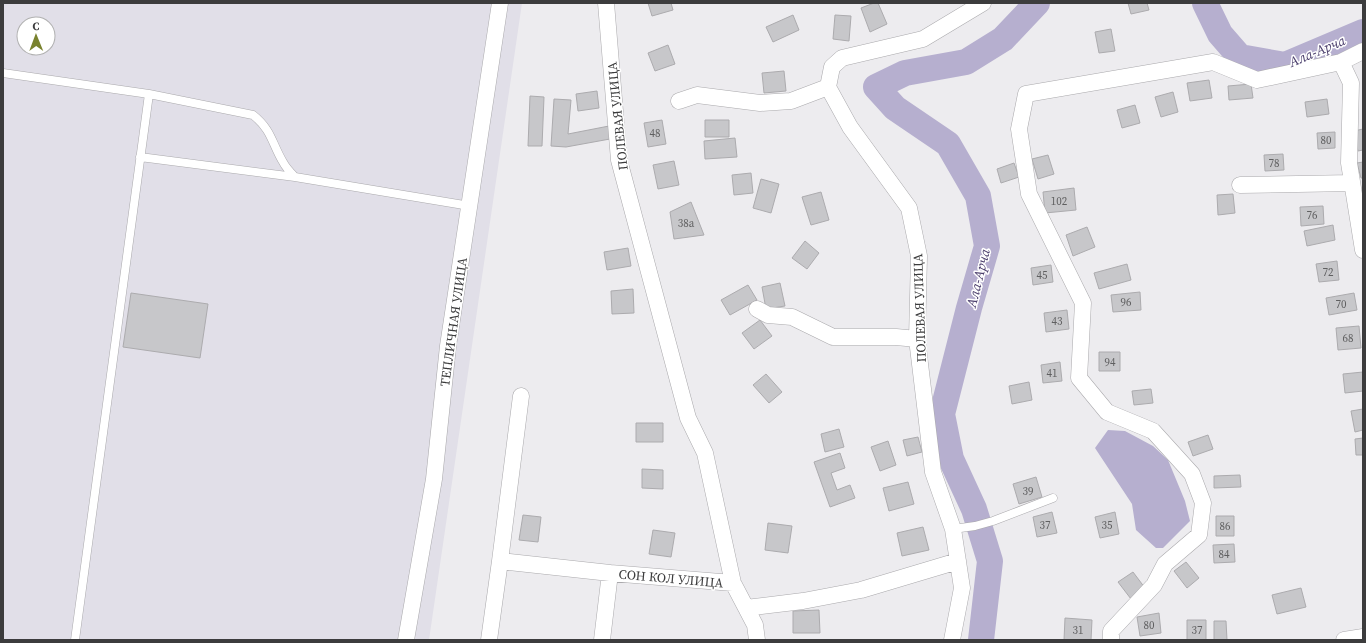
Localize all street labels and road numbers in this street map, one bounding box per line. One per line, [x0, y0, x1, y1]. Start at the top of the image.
street label: ПОЛЕВАЯ УЛИЦА [603, 61, 632, 171]
street label: ПОЛЕВАЯ УЛИЦА [909, 253, 930, 363]
street label: ТЕПЛИЧНАЯ УЛИЦА [436, 256, 471, 388]
street label: СОН КОЛ УЛИЦА [618, 565, 724, 592]

